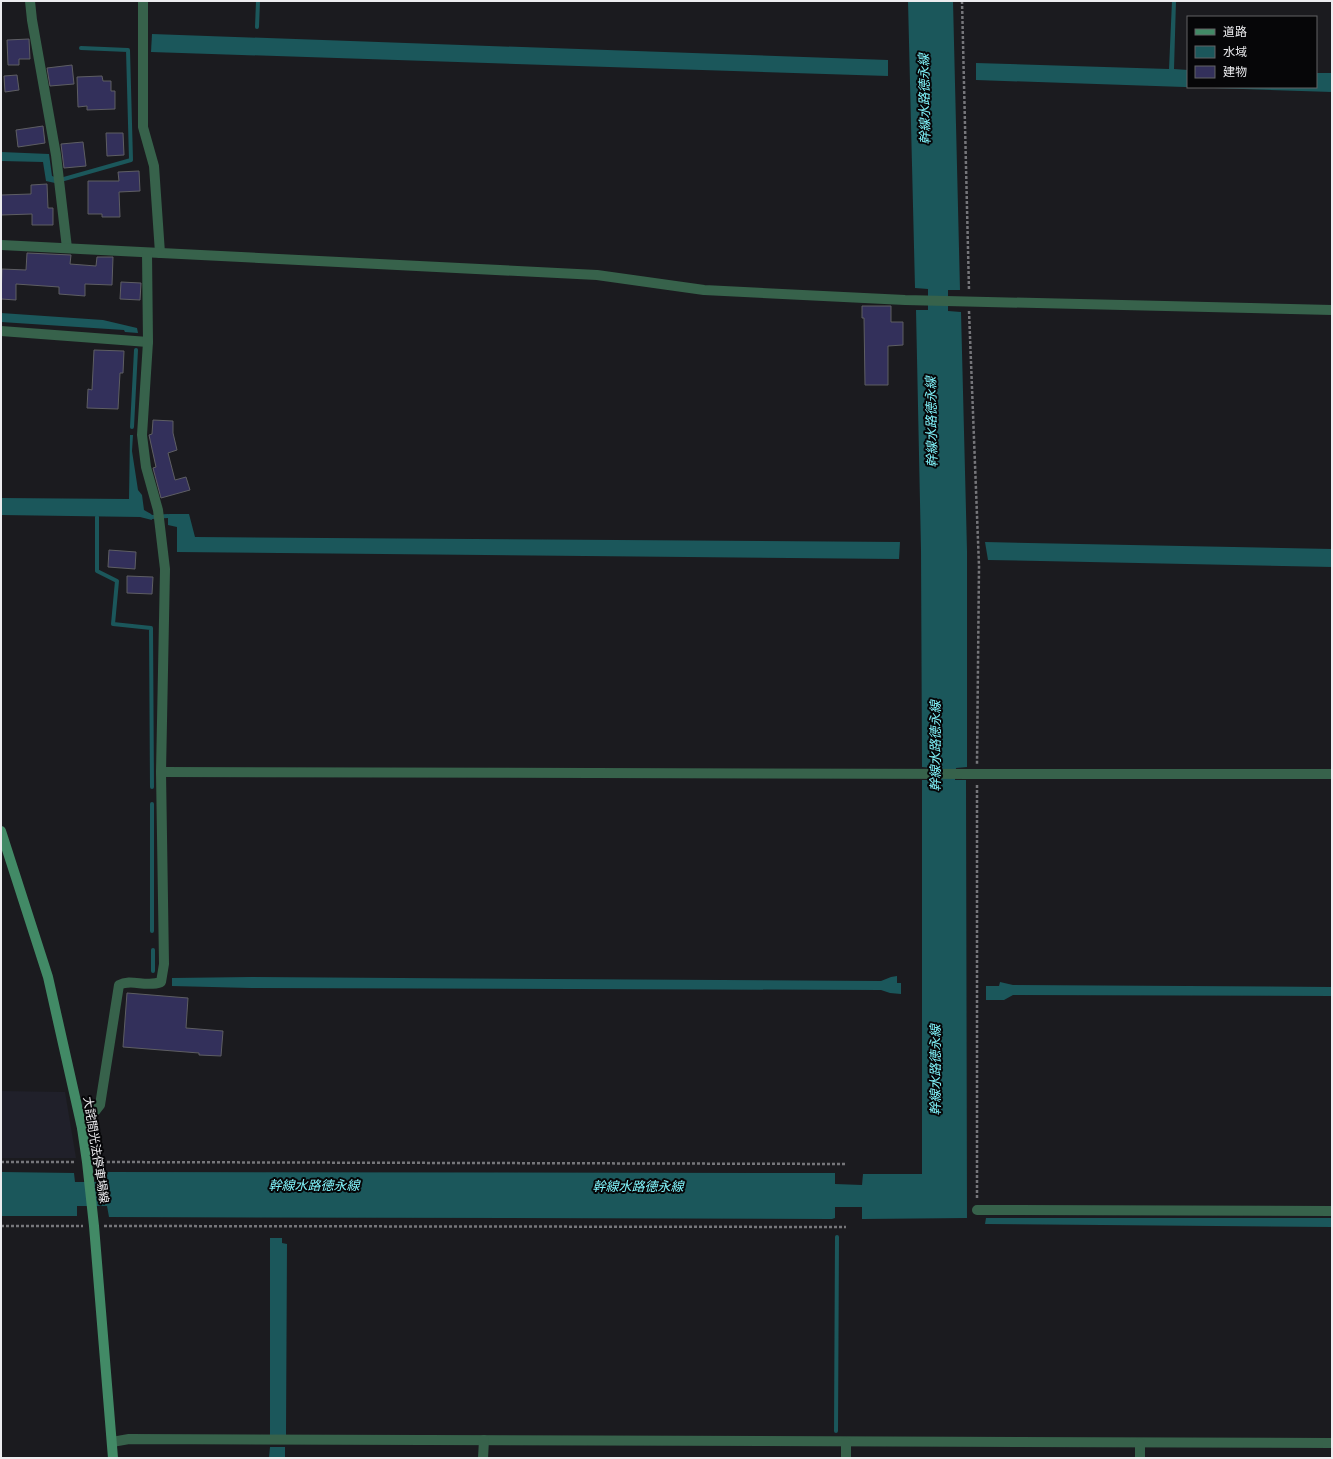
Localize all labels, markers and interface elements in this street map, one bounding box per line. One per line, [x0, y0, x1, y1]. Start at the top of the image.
legend [1187, 16, 1317, 88]
text: 道路 [1223, 25, 1247, 41]
text: 水域 [1223, 45, 1247, 61]
water label: 幹線水路徳永線 [917, 51, 935, 145]
text: 建物 [1223, 65, 1247, 81]
water label: 幹線水路徳永線 [924, 374, 942, 468]
water label: 幹線水路徳永線 [929, 699, 945, 792]
water label: 幹線水路徳永線 [929, 1023, 945, 1116]
street label: 大詫間光法停車場線 [79, 1096, 111, 1205]
water label: 幹線水路徳永線 [268, 1179, 361, 1195]
water label: 幹線水路徳永線 [592, 1180, 685, 1196]

